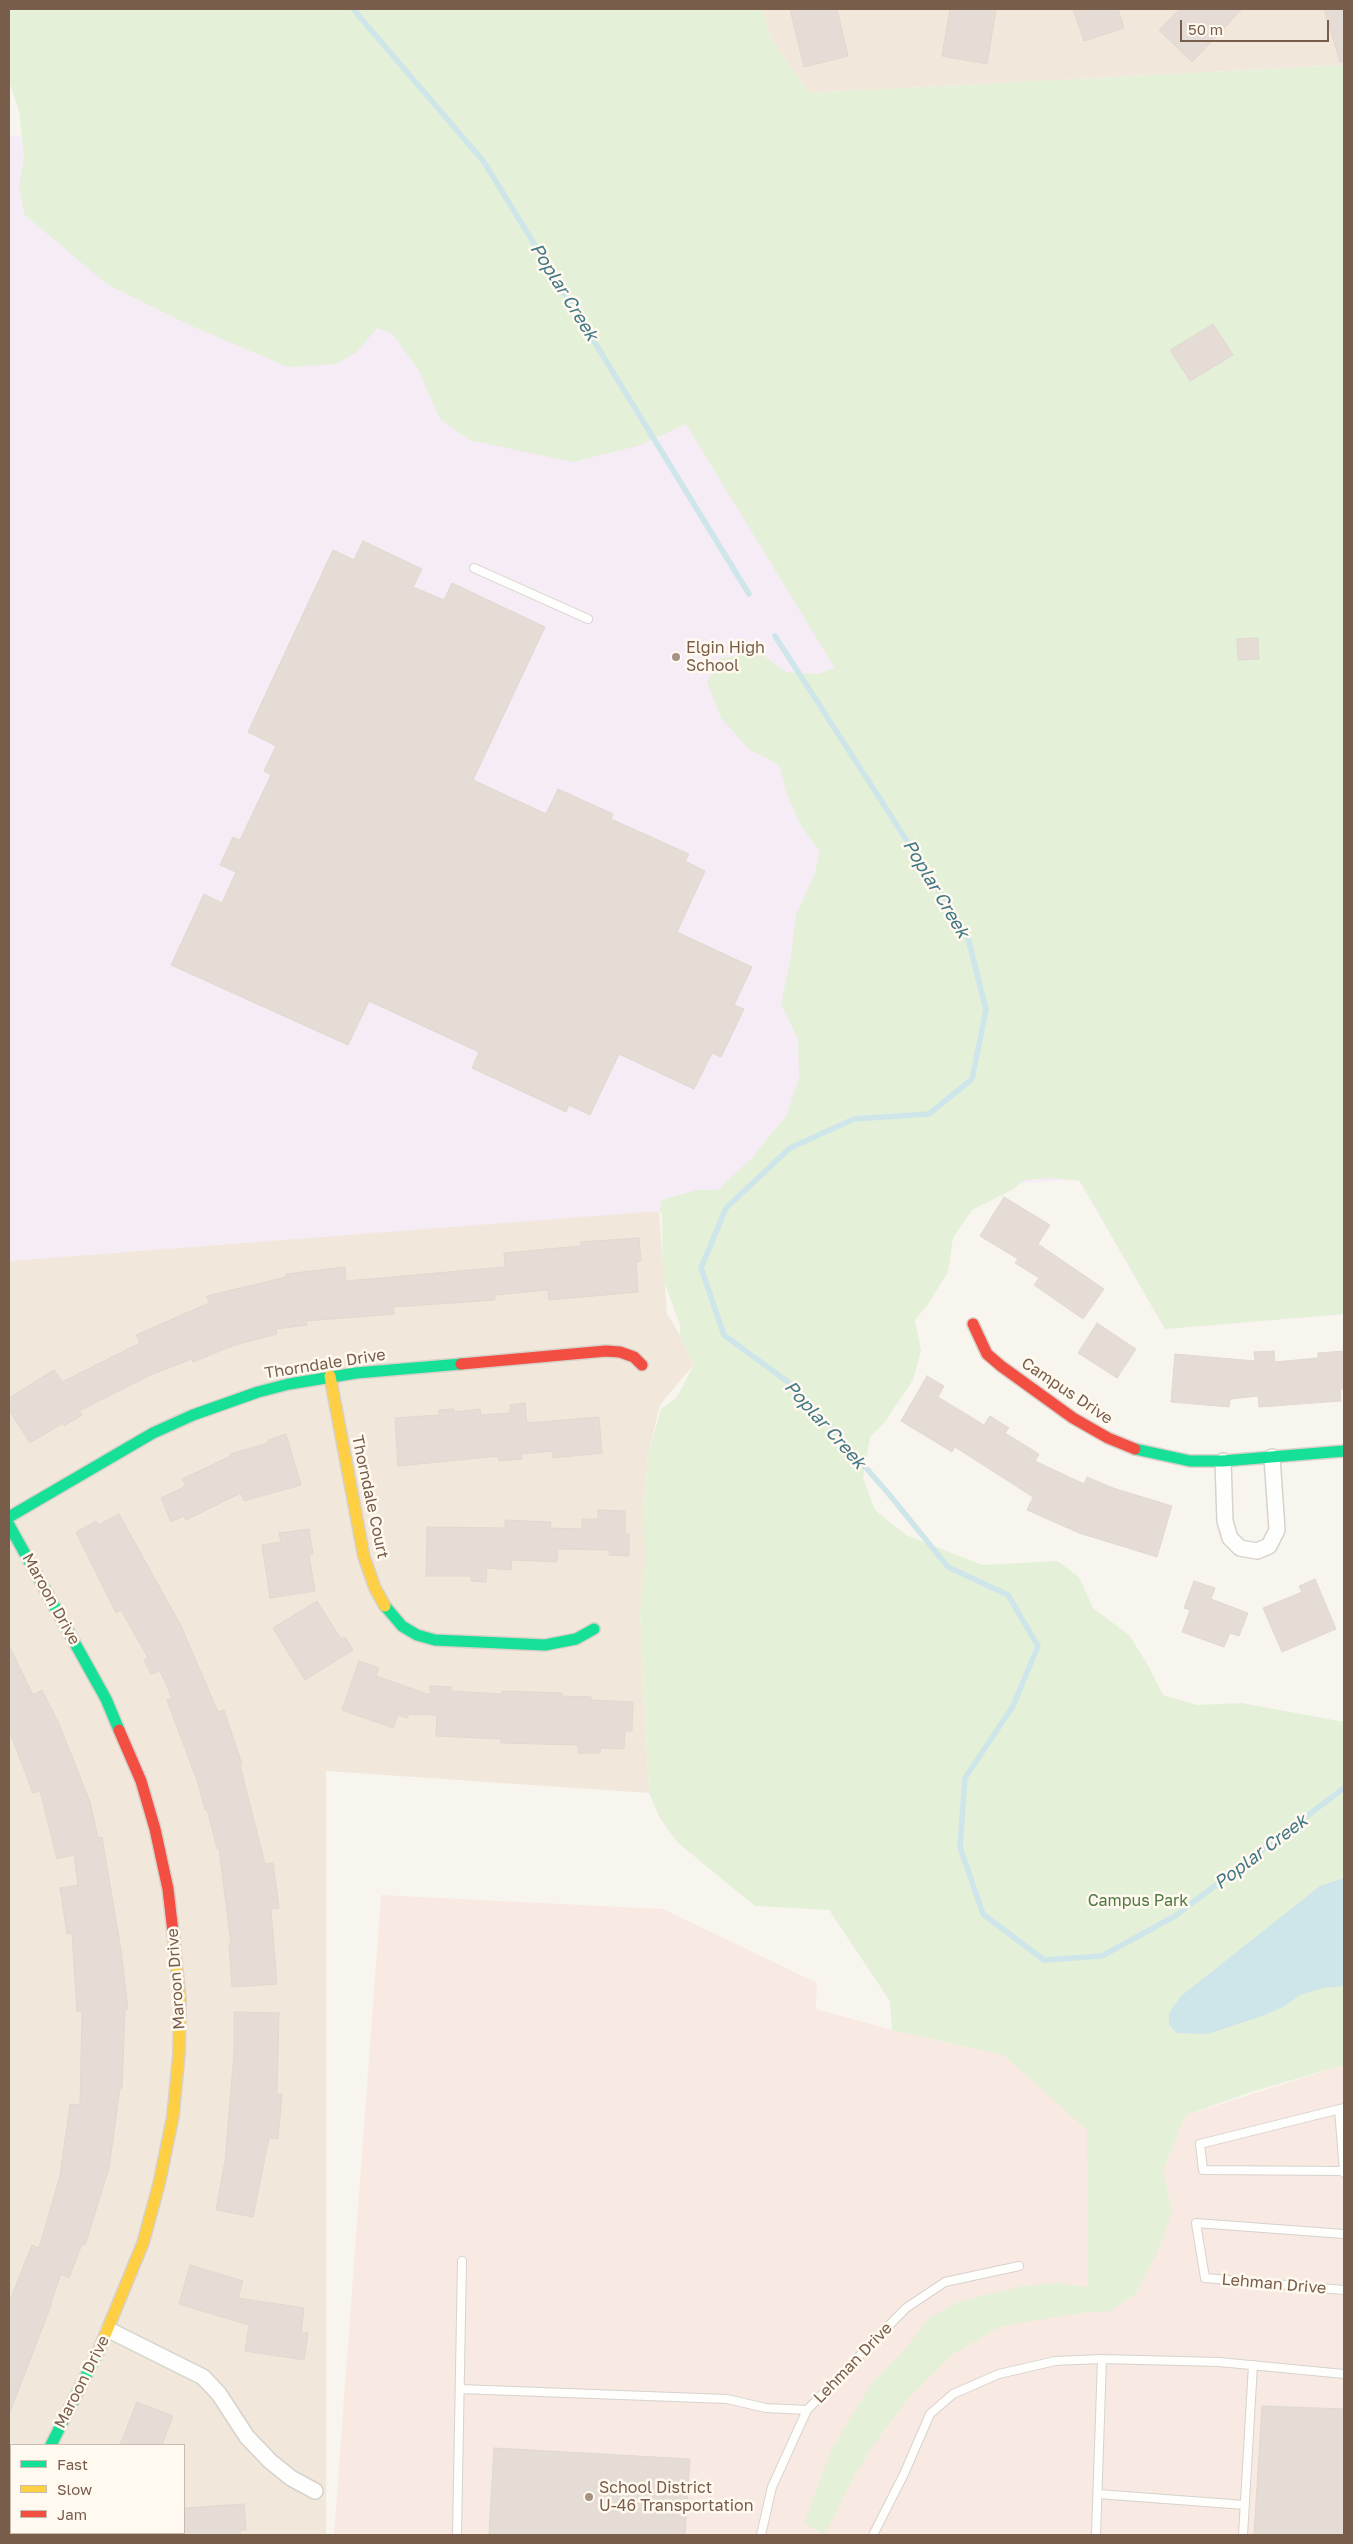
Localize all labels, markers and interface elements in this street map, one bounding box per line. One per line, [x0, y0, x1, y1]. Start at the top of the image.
scale bar [1183, 10, 1332, 42]
text: 50 m [1188, 20, 1223, 38]
water label: Poplar Creek [525, 239, 603, 345]
place label: Elgin High School [686, 638, 765, 676]
marker: Elgin High School [670, 651, 682, 663]
water label: Poplar Creek [898, 836, 974, 942]
street label: Thorndale Drive [263, 1345, 387, 1383]
street label: Campus Drive [1018, 1353, 1116, 1429]
water label: Poplar Creek [780, 1377, 870, 1473]
street label: Thorndale Court [348, 1434, 392, 1560]
street label: Maroon Drive [18, 1550, 84, 1648]
water label: Poplar Creek [1210, 1810, 1312, 1894]
park label: Campus Park [1088, 1891, 1188, 1911]
street label: Maroon Drive [163, 1928, 189, 2030]
street label: Lehman Drive [1221, 2270, 1327, 2298]
street label: Lehman Drive [810, 2319, 896, 2407]
street label: Maroon Drive [50, 2332, 114, 2432]
legend [10, 2444, 185, 2534]
text: Fast [57, 2455, 88, 2473]
place label: School District U-46 Transportation [599, 2478, 754, 2516]
text: Slow [57, 2480, 92, 2498]
marker: School District U-46 Transportation [583, 2491, 595, 2503]
text: Jam [57, 2505, 87, 2523]

